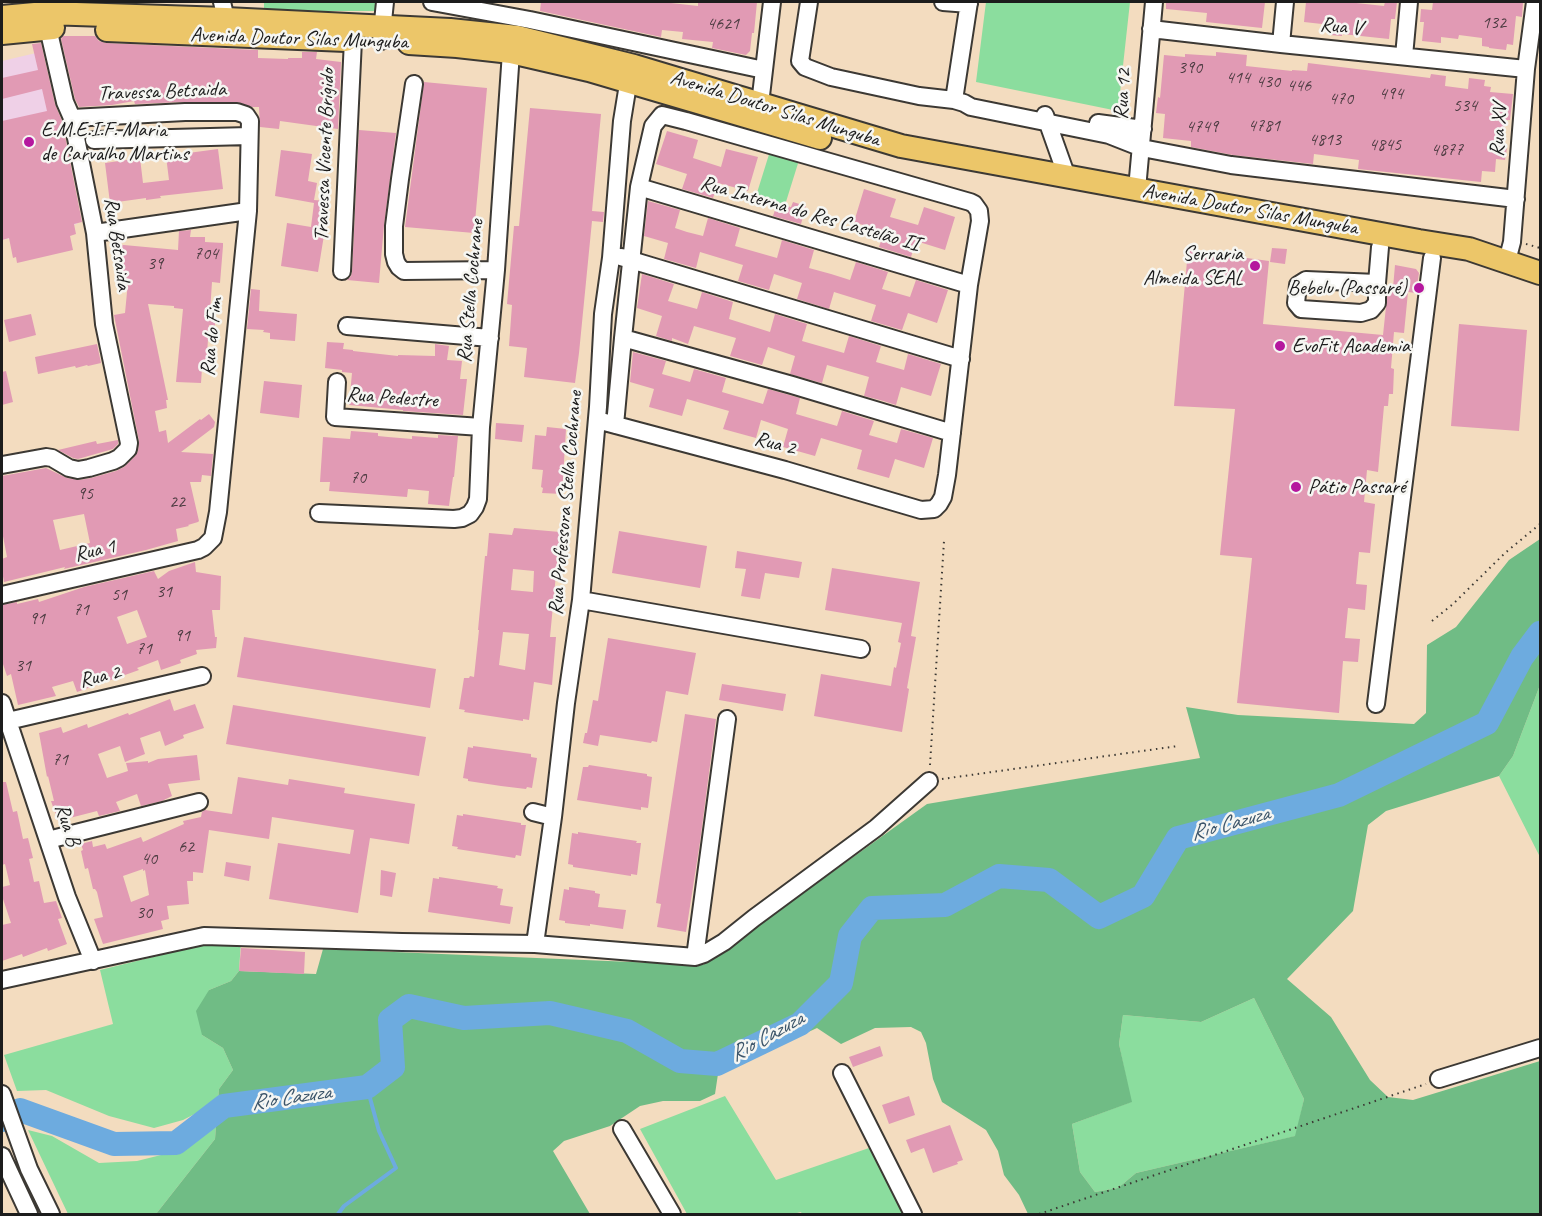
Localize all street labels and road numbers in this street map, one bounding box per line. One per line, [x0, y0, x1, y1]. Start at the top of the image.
street label: Rua V [1319, 12, 1363, 42]
street label: Avenida Doutor Silas Munguba [190, 23, 408, 55]
street label: Avenida Doutor Silas Munguba [667, 65, 883, 153]
street label: Travessa Vicente Brígido [309, 68, 341, 242]
street label: Rua 12 [1109, 68, 1137, 120]
street label: Travessa Betsaida [98, 77, 226, 107]
street label: Rua XV [1485, 103, 1513, 157]
street label: Rua Interna do Res Castelão II [697, 171, 923, 257]
street label: Avenida Doutor Silas Munguba [1140, 179, 1360, 241]
street label: Rua Betsaida [98, 196, 136, 292]
street label: Rua Stella Cochrane [452, 218, 490, 364]
street label: Rua do Fim [195, 297, 229, 377]
street label: Rua Pedestre [345, 382, 439, 414]
street label: Rua Professora Stella Cochrane [544, 390, 588, 616]
street label: Rua 2 [752, 426, 798, 462]
street label: Rua 1 [72, 534, 118, 568]
street label: Rua 2 [77, 660, 123, 694]
street label: Rua B [48, 801, 86, 849]

